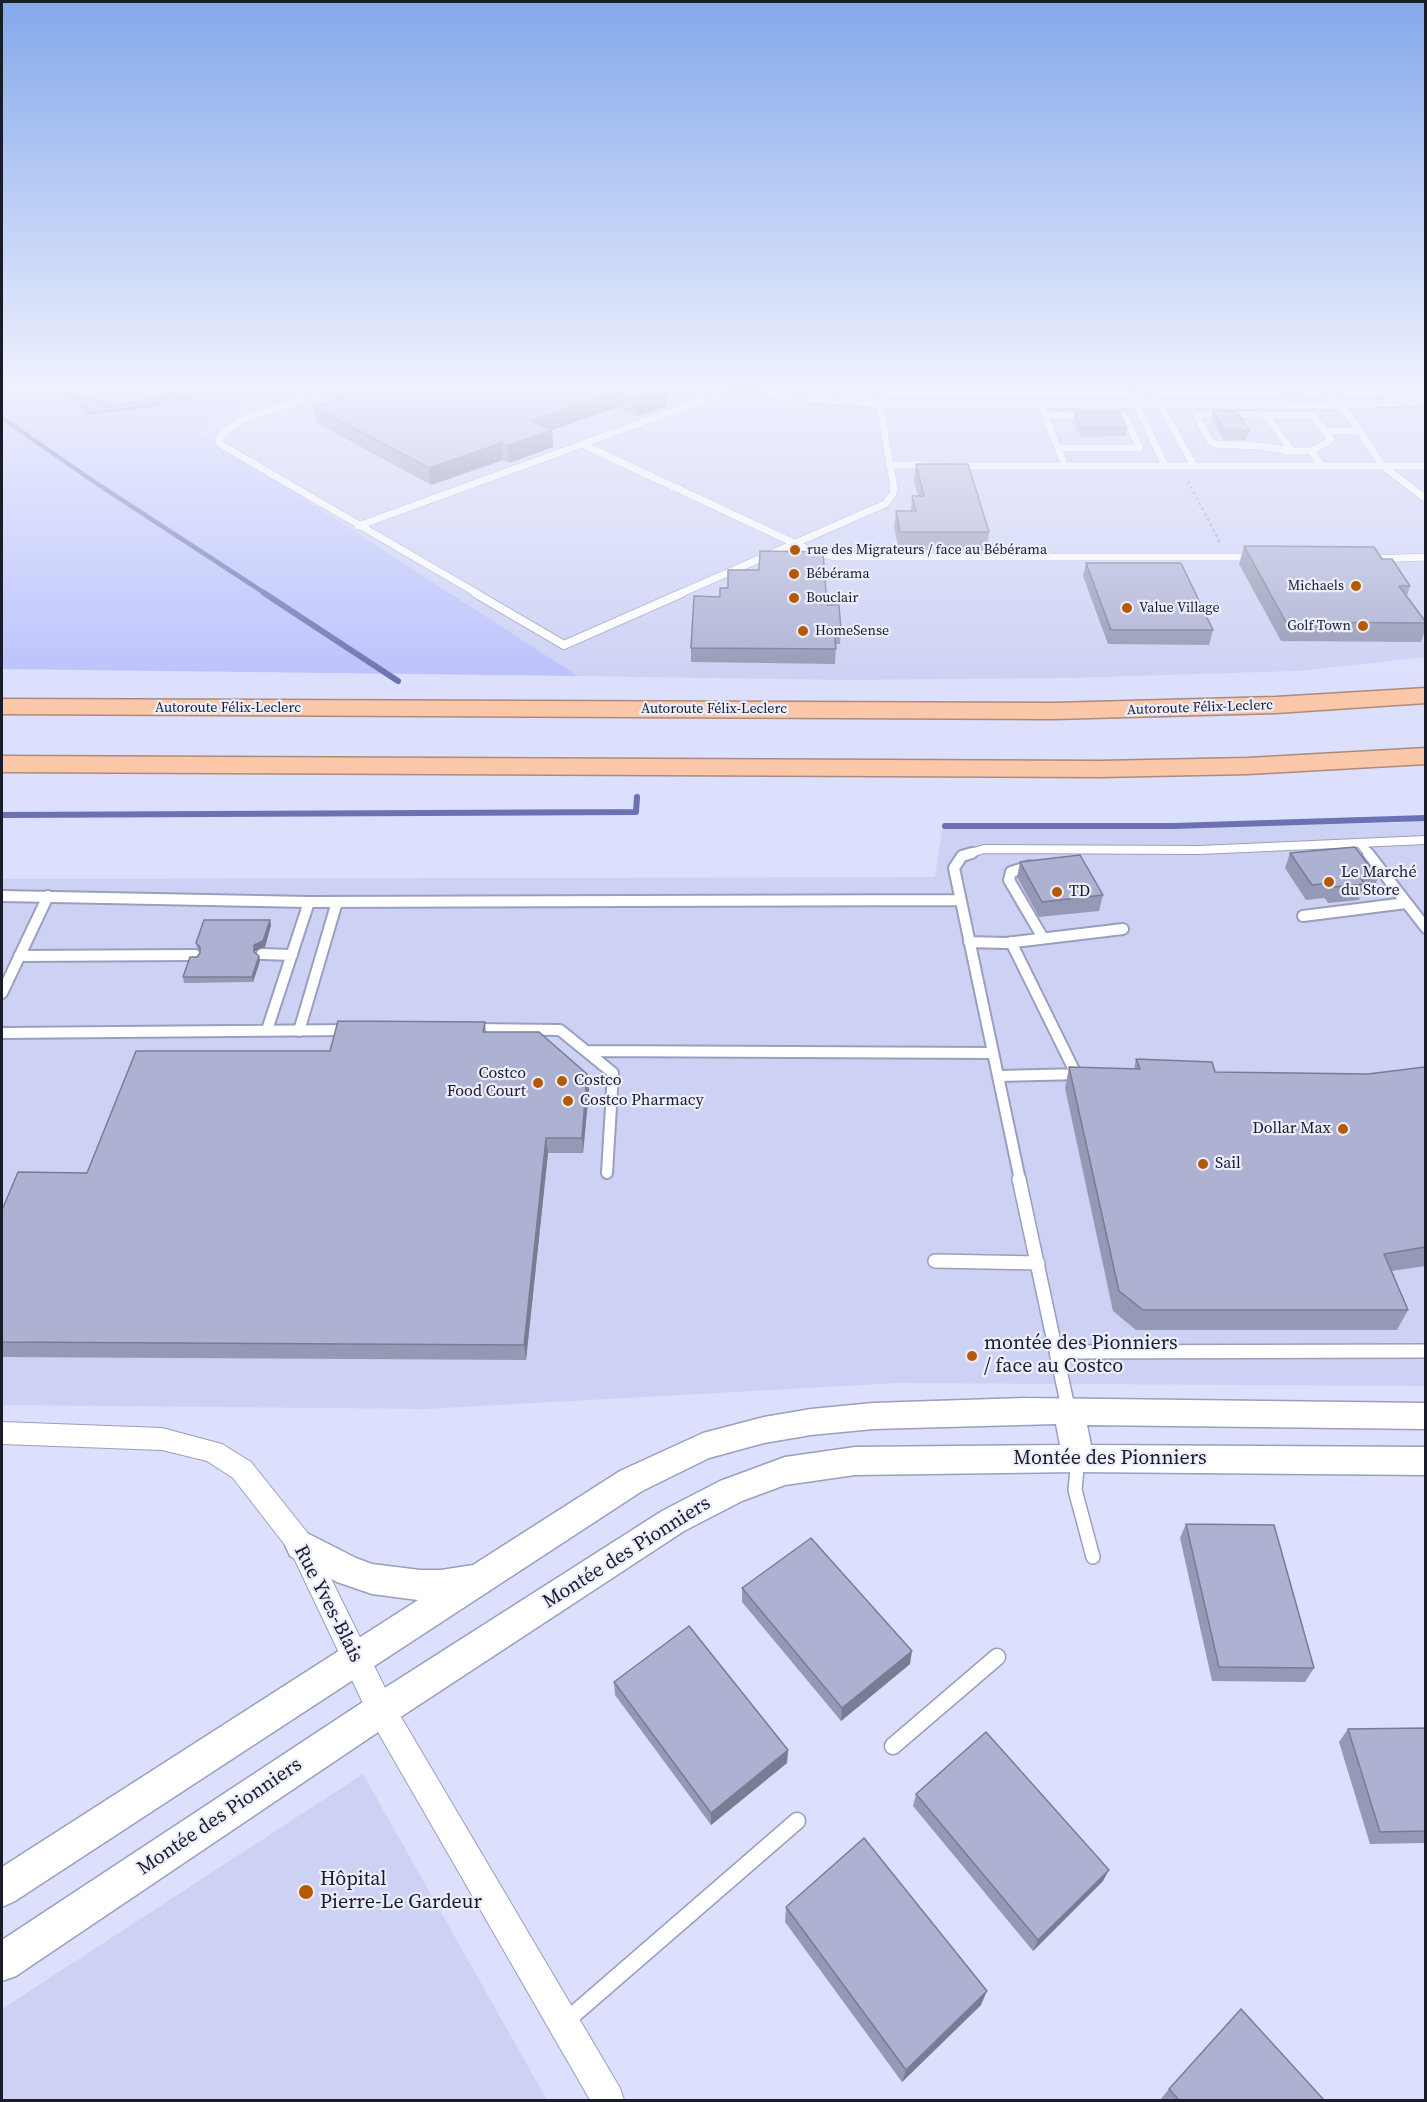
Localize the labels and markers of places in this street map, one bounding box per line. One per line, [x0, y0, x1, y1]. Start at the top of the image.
place label: rue des Migrateurs / face au Bébérama [807, 542, 1047, 558]
marker: rue des Migrateurs / face au Bébérama [788, 543, 802, 557]
place label: Bébérama [806, 566, 870, 582]
marker: Bébérama [787, 567, 801, 581]
place label: Michaels [1288, 578, 1344, 594]
marker: Michaels [1349, 579, 1363, 593]
place label: Bouclair [806, 590, 858, 606]
marker: Bouclair [787, 591, 801, 605]
place label: Value Village [1139, 600, 1220, 616]
marker: Value Village [1120, 601, 1134, 615]
place label: Golf Town [1287, 618, 1351, 634]
marker: Golf Town [1356, 619, 1370, 633]
place label: HomeSense [815, 623, 889, 639]
marker: HomeSense [796, 624, 810, 638]
place label: Le Marché du Store [1341, 863, 1417, 901]
marker: Le Marché du Store [1322, 875, 1336, 889]
place label: TD [1069, 882, 1090, 902]
marker: TD [1050, 885, 1064, 899]
place label: Costco Food Court [447, 1064, 526, 1102]
place label: Costco [574, 1071, 622, 1091]
marker: Costco [555, 1074, 569, 1088]
marker: Costco Food Court [531, 1076, 545, 1090]
place label: Costco Pharmacy [580, 1091, 704, 1111]
marker: Costco Pharmacy [561, 1094, 575, 1108]
place label: Dollar Max [1252, 1119, 1331, 1139]
marker: Dollar Max [1336, 1122, 1350, 1136]
place label: Sail [1215, 1154, 1241, 1174]
marker: Sail [1196, 1157, 1210, 1171]
place label: montée des Pionniers / face au Costco [984, 1332, 1178, 1379]
marker: montée des Pionniers / face au Costco [965, 1349, 979, 1363]
place label: Hôpital Pierre-Le Gardeur [320, 1868, 482, 1915]
marker: Hôpital Pierre-Le Gardeur [297, 1883, 315, 1901]

